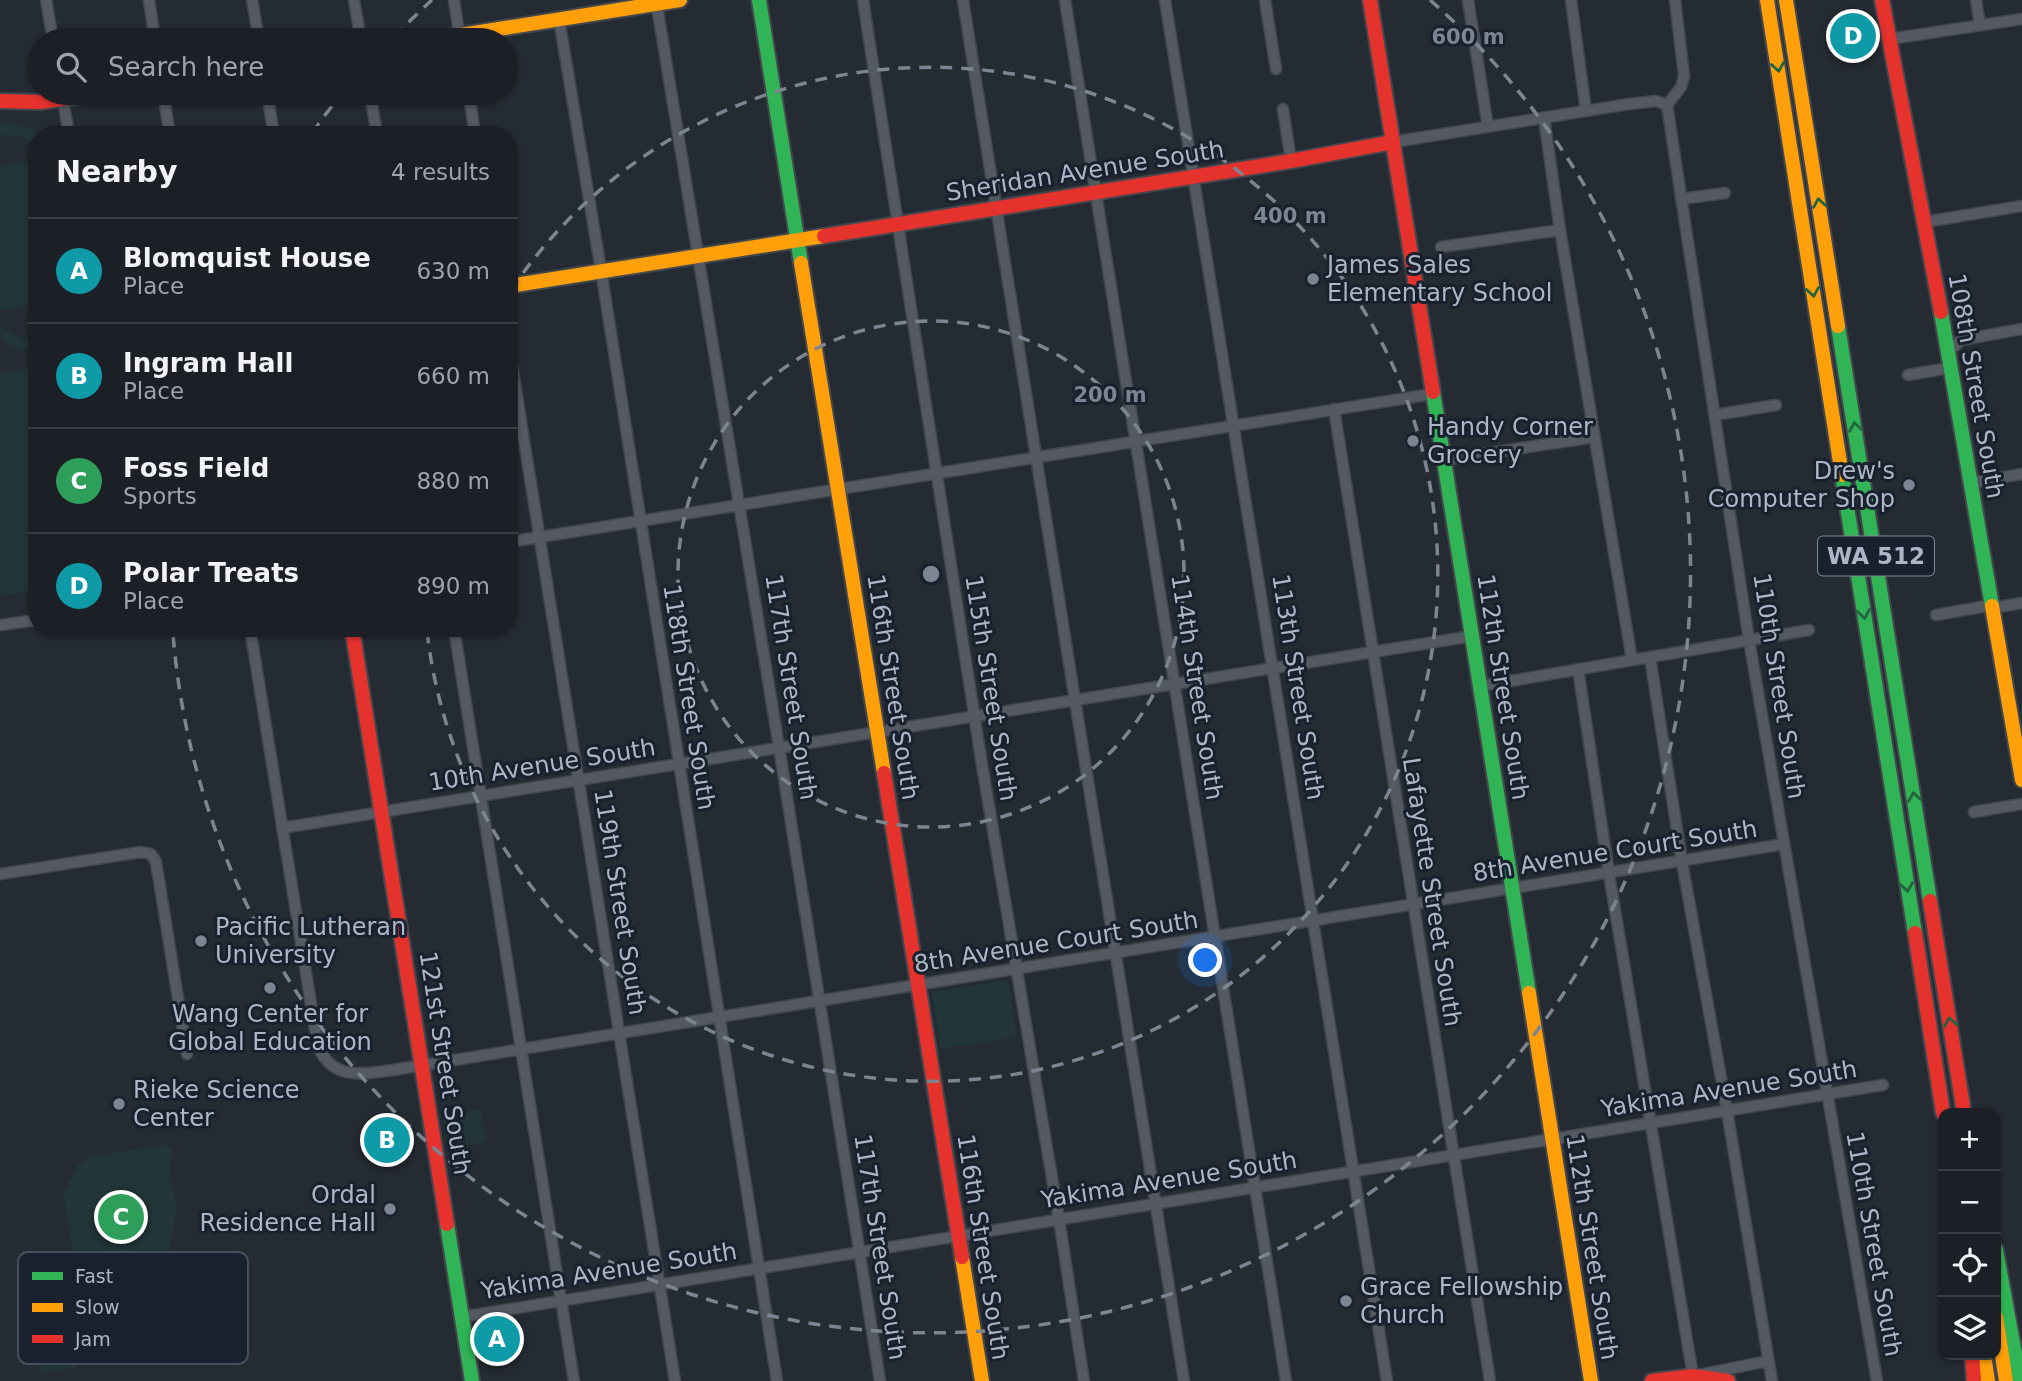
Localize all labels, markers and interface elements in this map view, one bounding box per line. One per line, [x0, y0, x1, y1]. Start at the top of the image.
pin: D [1830, 10, 1876, 62]
text: 600 m [1431, 25, 1505, 49]
search box [28, 28, 518, 105]
icon: search [52, 48, 90, 86]
text: Search here [108, 52, 264, 82]
one-way arrow [1770, 62, 1785, 73]
street label: Sheridan Avenue South [944, 135, 1226, 207]
text: Nearby [56, 154, 178, 189]
text: 4 results [391, 159, 490, 185]
one-way arrow [1812, 197, 1827, 208]
text: 400 m [1253, 204, 1327, 228]
text: Blomquist House [123, 243, 371, 273]
place label: James Sales Elementary School [1325, 251, 1552, 307]
text: A [70, 258, 88, 284]
text: 630 m [416, 258, 490, 284]
marker: James Sales Elementary School [1305, 271, 1321, 287]
street label: 108th Street South [1942, 271, 2010, 501]
text: Place [123, 273, 184, 299]
one-way arrow [1805, 286, 1820, 298]
text: Ingram Hall [123, 348, 293, 378]
text: B [70, 363, 88, 389]
text: 660 m [416, 363, 490, 389]
text: Place [123, 378, 184, 404]
text: 200 m [1073, 383, 1147, 407]
place label: Handy Corner Grocery [1427, 413, 1593, 469]
one-way arrow [1848, 421, 1863, 433]
marker: Handy Corner Grocery [1405, 433, 1421, 449]
text: Foss Field [123, 453, 269, 483]
place label: Drew's Computer Shop [1708, 457, 1895, 513]
text: C [71, 468, 87, 494]
text: 880 m [416, 468, 490, 494]
marker: Drew's Computer Shop [1901, 477, 1917, 493]
text: Sports [123, 483, 197, 509]
road number: WA 512 [1818, 536, 1934, 576]
text: Polar Treats [123, 558, 299, 588]
centre of rings [919, 562, 943, 586]
street label: 110th Street South [1747, 571, 1811, 801]
street label: 117th Street South [759, 572, 823, 802]
street label: 116th Street South [861, 572, 925, 802]
street label: 114th Street South [1165, 572, 1229, 802]
street label: 113th Street South [1266, 572, 1330, 802]
street label: 112th Street South [1471, 572, 1535, 802]
text: D [69, 573, 89, 599]
text: 890 m [416, 573, 490, 599]
street label: 115th Street South [959, 573, 1023, 803]
street label: 118th Street South [657, 582, 721, 812]
text: Place [123, 588, 184, 614]
one-way arrow [1856, 608, 1871, 619]
street label: 10th Avenue South [427, 733, 657, 797]
street label: Lafayette Street South [1397, 756, 1467, 1028]
street label: 119th Street South [588, 787, 652, 1017]
one-way arrow [1907, 791, 1922, 803]
street label: 8th Avenue Court South [1471, 815, 1759, 887]
one-way arrow [1899, 881, 1914, 893]
street label: 8th Avenue Court South [912, 906, 1200, 978]
place label: Pacific Lutheran University [215, 913, 406, 969]
marker: Pacific Lutheran University [193, 933, 209, 949]
your location [1188, 943, 1222, 977]
street label: 121st Street South [414, 949, 476, 1177]
marker: Wang Center for Global Education [262, 980, 278, 996]
place label: Wang Center for Global Education [168, 1000, 372, 1056]
one-way arrow [1943, 1016, 1958, 1028]
street label: Yakima Avenue South [1598, 1055, 1859, 1123]
place label: Rieke Science Center [133, 1076, 300, 1132]
marker: Rieke Science Center [111, 1096, 127, 1112]
map controls [1938, 1108, 2001, 1360]
button: + [1938, 1108, 2001, 1171]
pin: B [364, 1114, 410, 1166]
street label: 110th Street South [1840, 1129, 1908, 1359]
street label: 117th Street South [848, 1132, 912, 1362]
street label: 116th Street South [951, 1132, 1015, 1362]
street label: 112th Street South [1560, 1132, 1624, 1362]
street label: Yakima Avenue South [1038, 1146, 1299, 1214]
button: − [1938, 1171, 2001, 1234]
place label: Ordal Residence Hall [200, 1181, 376, 1237]
pin: C [98, 1191, 144, 1243]
marker: Ordal Residence Hall [382, 1201, 398, 1217]
button: locate [1938, 1234, 2001, 1297]
street label: Yakima Avenue South [478, 1237, 739, 1305]
legend [18, 1252, 248, 1364]
text: Fast [75, 1265, 113, 1287]
place label: Grace Fellowship Church [1360, 1273, 1563, 1329]
marker: Grace Fellowship Church [1338, 1293, 1354, 1309]
text: Slow [75, 1296, 120, 1318]
button: layers [1938, 1297, 2001, 1360]
pin: A [474, 1313, 520, 1365]
text: Jam [74, 1328, 111, 1350]

